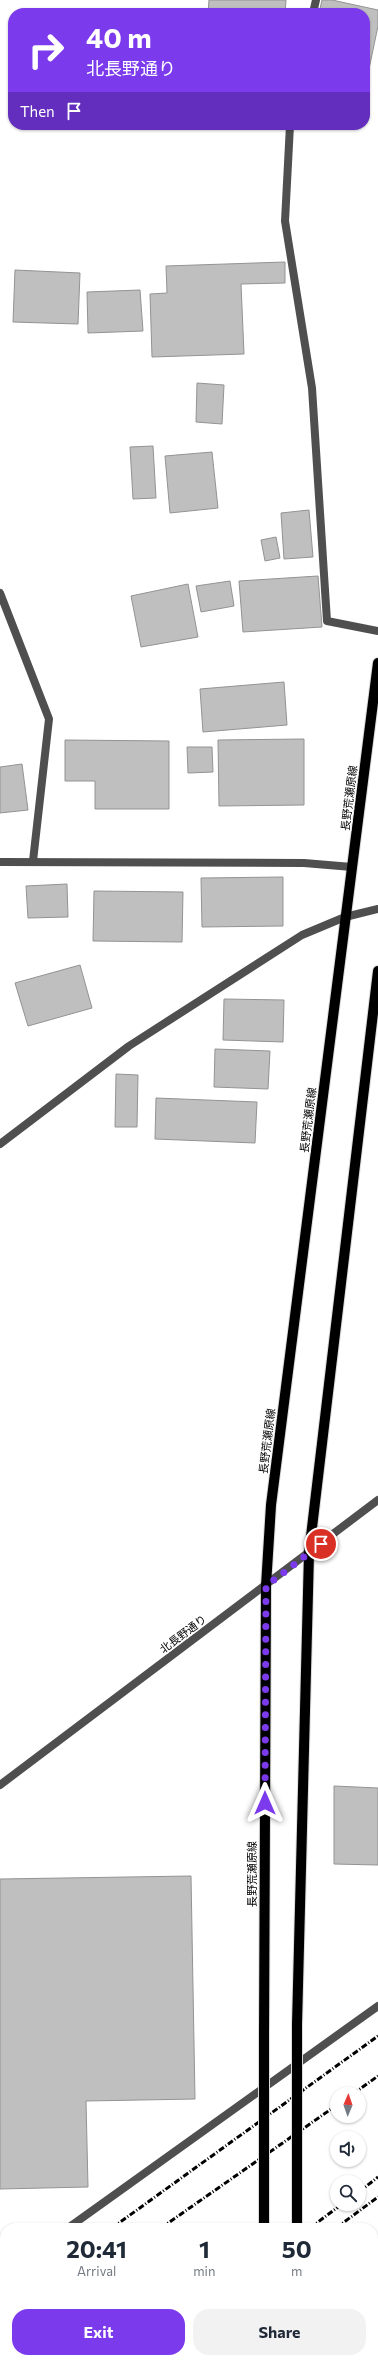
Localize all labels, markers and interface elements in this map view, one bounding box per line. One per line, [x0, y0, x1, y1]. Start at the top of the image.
text: 40 m [86, 20, 152, 54]
icon: right [20, 24, 72, 76]
text: 北長野通り [86, 57, 176, 79]
icon: arrive [63, 100, 85, 122]
text: Then [20, 102, 55, 120]
street label: 長野荒瀬原線 [338, 764, 359, 831]
street label: 長野荒瀬原線 [297, 1086, 318, 1153]
street label: 長野荒瀬原線 [256, 1407, 277, 1474]
pin [304, 1527, 338, 1561]
icon: arrive [310, 1533, 332, 1555]
street label: 北長野通り [157, 1612, 209, 1655]
position arrow [244, 1782, 286, 1824]
street label: 長野荒瀬原線 [245, 1841, 258, 1907]
north arrow [330, 2087, 366, 2123]
map controls [330, 2087, 366, 2211]
button: sound [330, 2131, 366, 2167]
button: search [330, 2175, 366, 2211]
text: 20:41 [66, 2234, 127, 2263]
text: 1 [199, 2234, 210, 2263]
text: 50 [282, 2234, 312, 2263]
text: Arrival [77, 2263, 116, 2279]
text: min [193, 2263, 215, 2279]
text: m [291, 2263, 302, 2279]
button: Exit [12, 2309, 185, 2355]
button: Share [193, 2309, 366, 2355]

